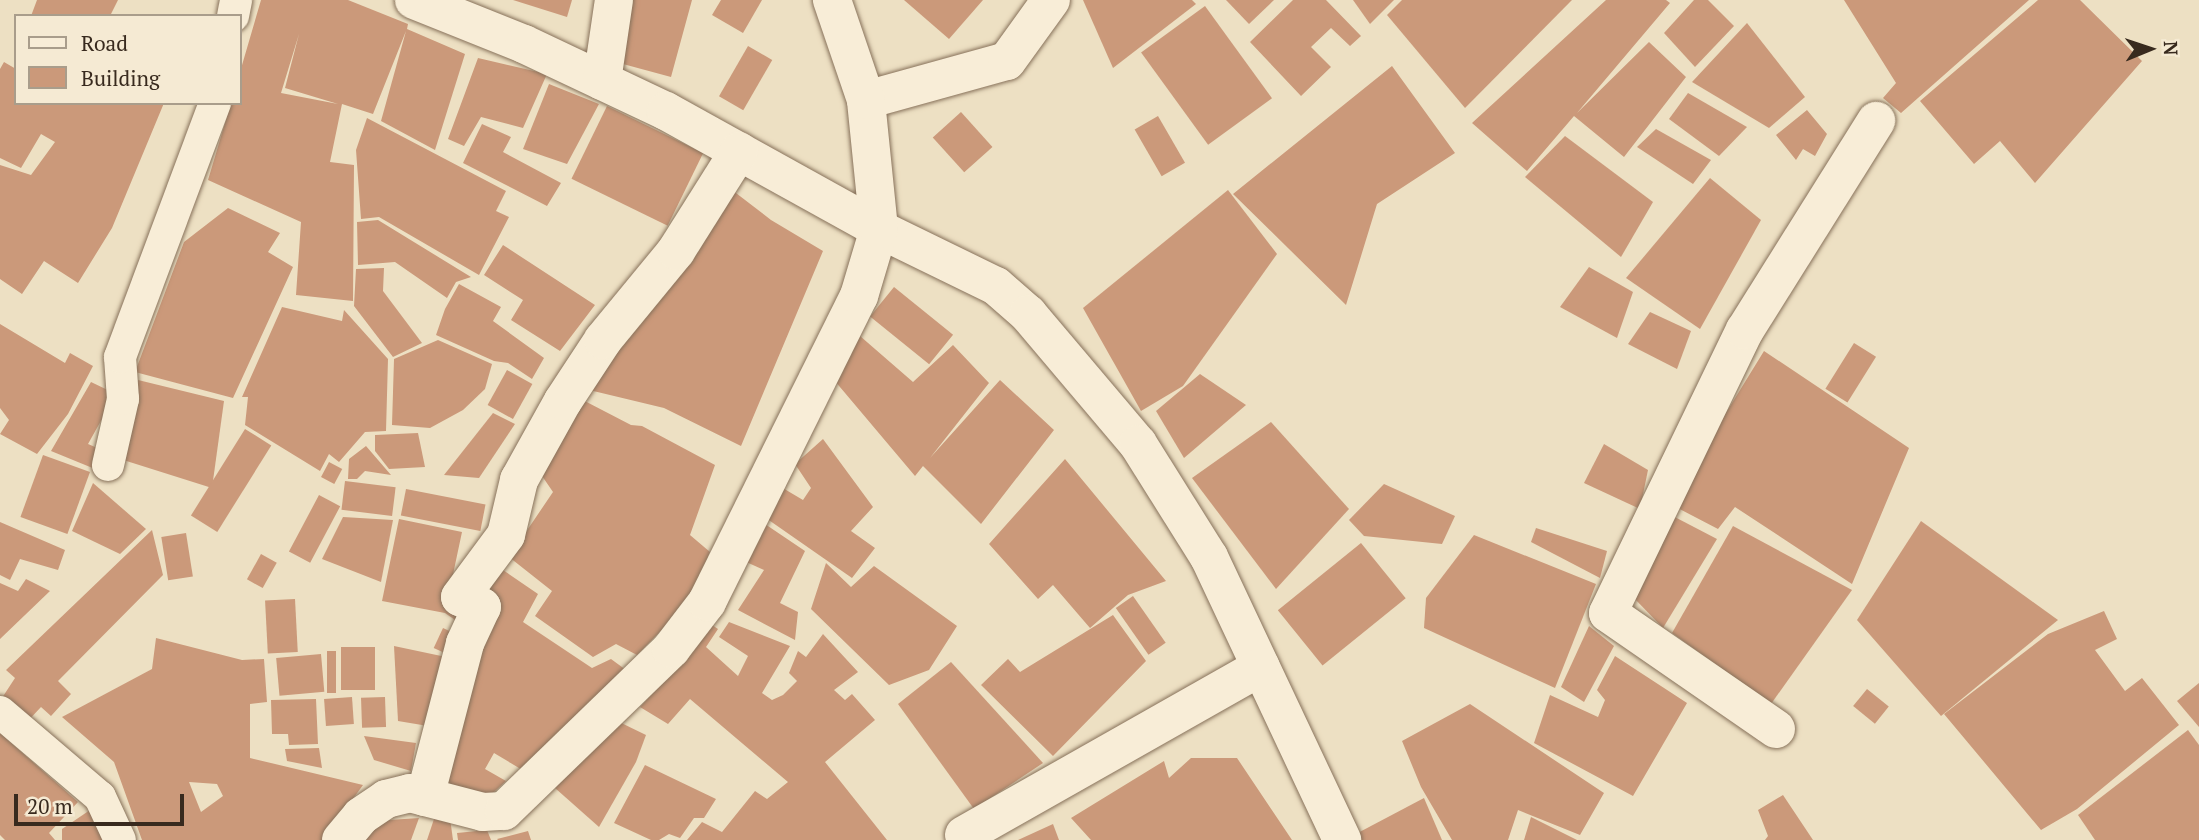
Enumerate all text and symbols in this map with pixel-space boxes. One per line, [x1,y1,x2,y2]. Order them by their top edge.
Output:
legend [14,14,242,105]
north arrow [2115,14,2185,84]
text: Road [81,29,128,57]
text: N [2159,41,2184,56]
text: Building [81,64,160,92]
scale bar [18,780,187,824]
text: 20 m [27,792,73,820]

